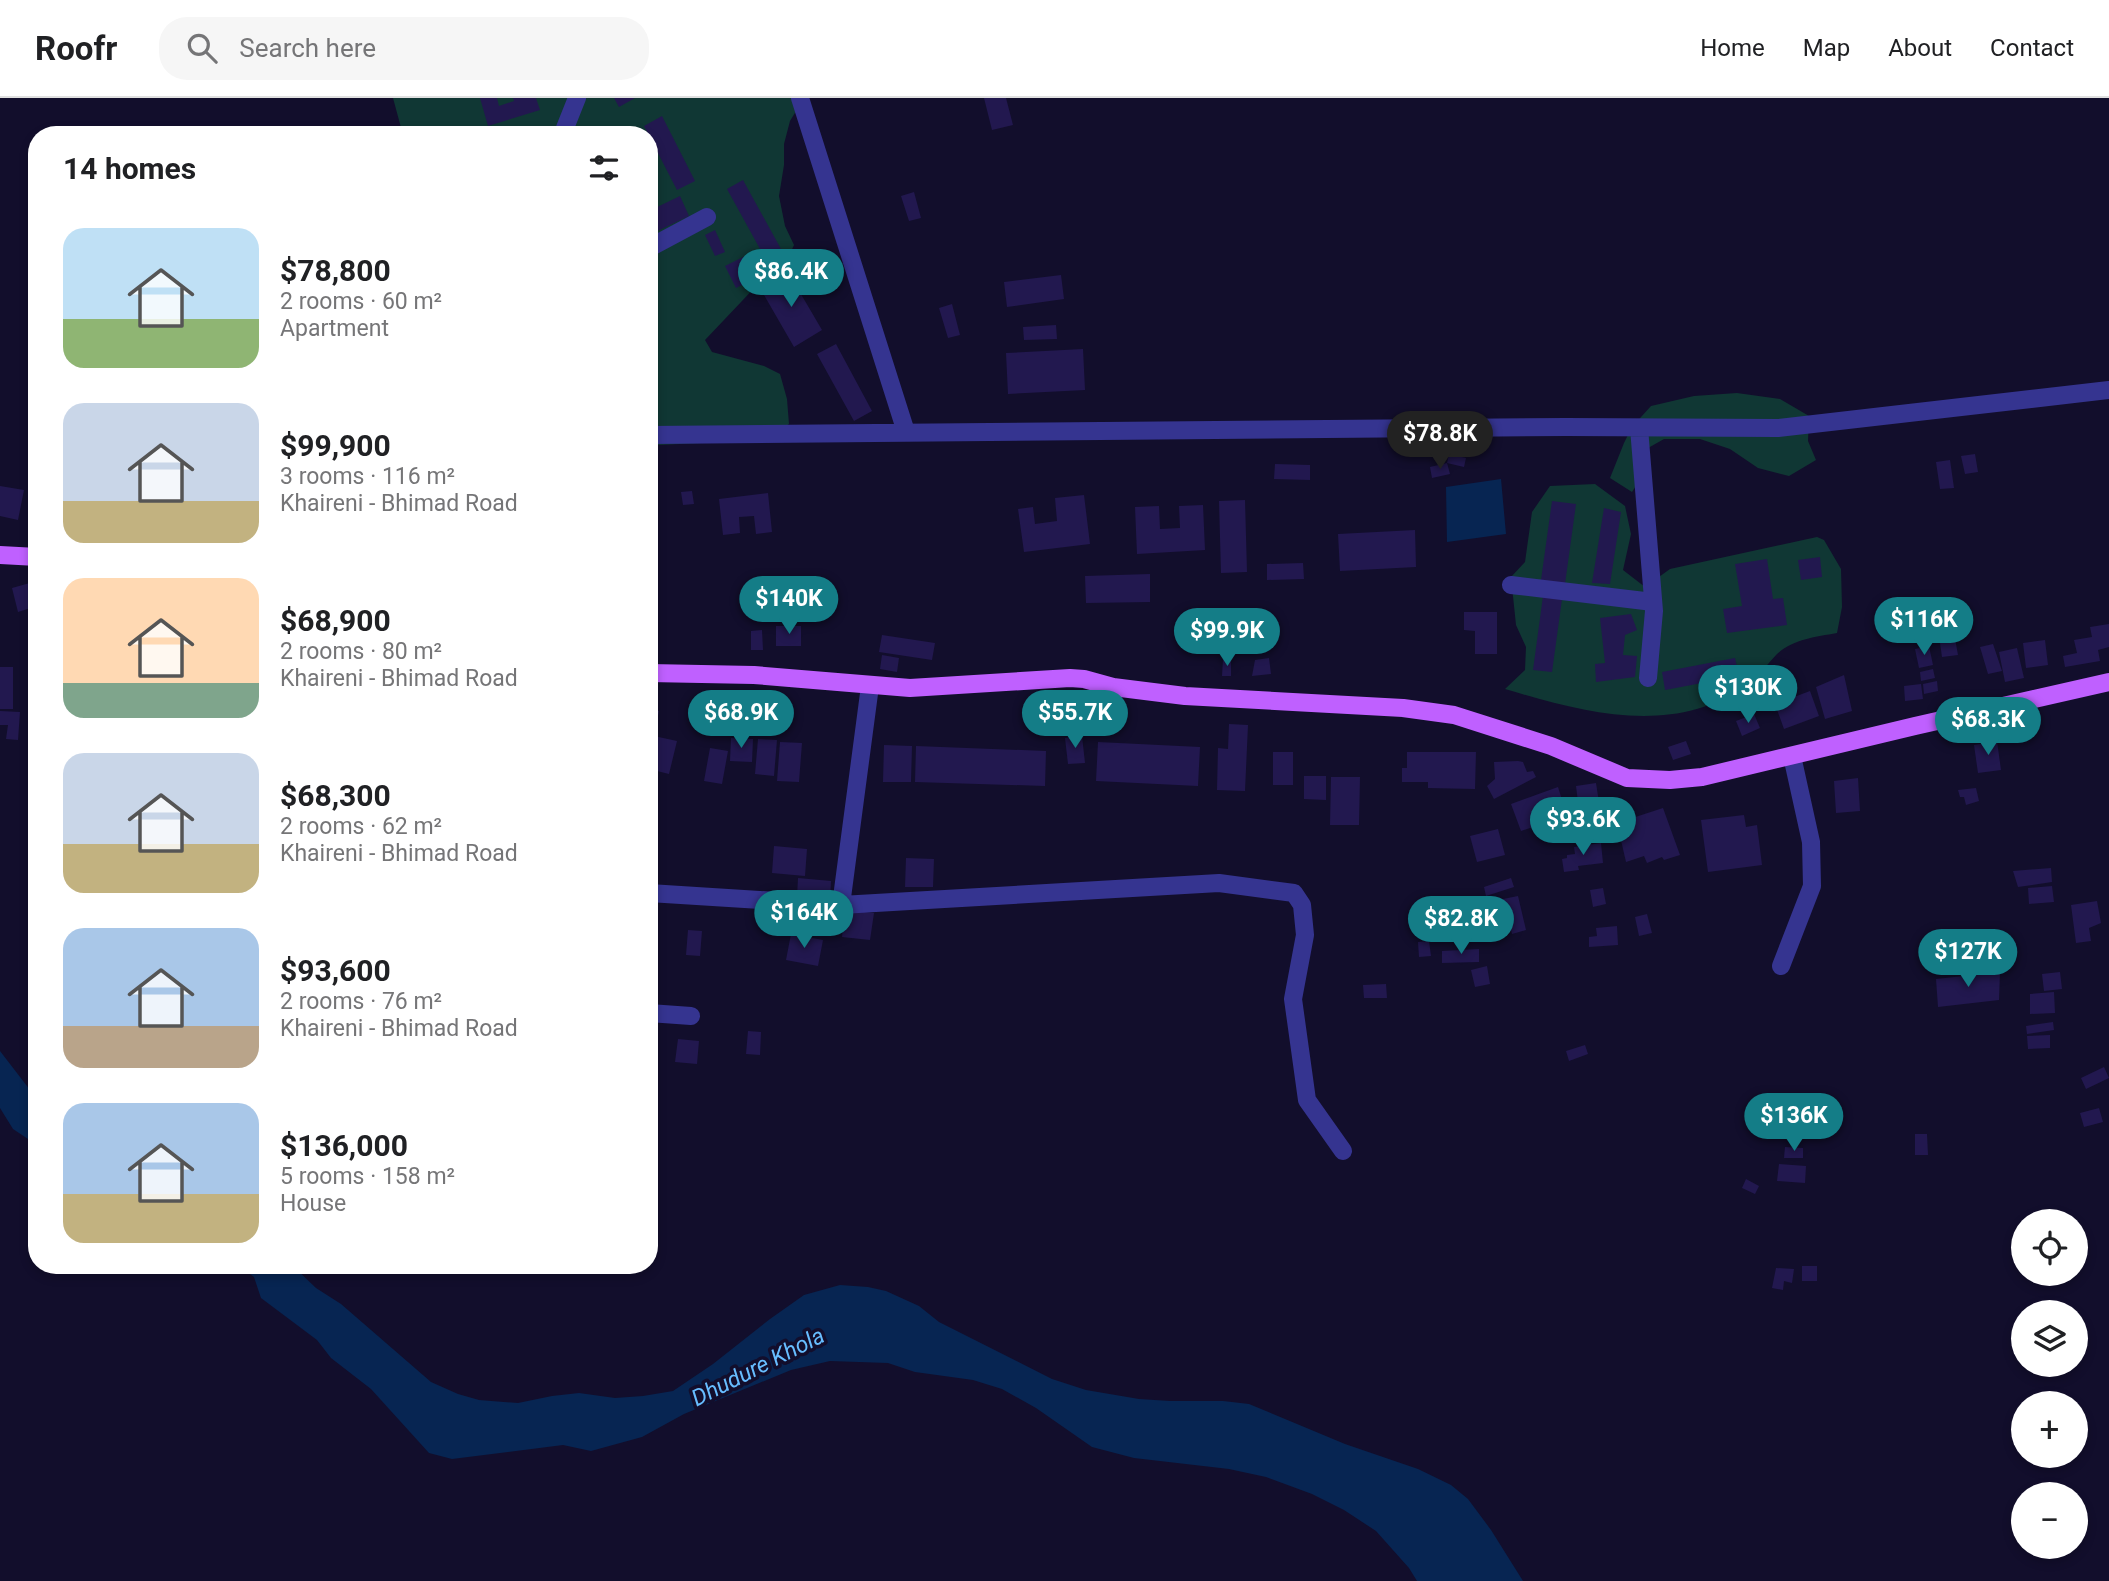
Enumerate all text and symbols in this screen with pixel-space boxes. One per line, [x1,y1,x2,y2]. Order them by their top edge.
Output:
search box [159,17,649,80]
text: Roofr [35,29,117,68]
icon: search [183,29,221,67]
text: Search here [239,33,376,63]
text: Home [1700,34,1765,62]
text: Map [1803,34,1850,62]
text: About [1888,34,1952,62]
text: Contact [1990,34,2074,62]
icon: filters [585,149,623,187]
text: 14 homes [63,151,196,186]
pin: $86.4K [734,250,848,309]
text: $78,800 [280,253,391,288]
icon: home [119,256,203,340]
text: $86.4K [754,258,828,285]
text: 2 rooms · 60 m² [280,288,442,315]
text: Apartment [280,315,389,342]
pin: $78.8K [1383,412,1497,471]
text: $78.8K [1403,420,1477,447]
text: $99,900 [280,428,391,463]
icon: home [119,431,203,515]
text: 3 rooms · 116 m² [280,463,455,490]
text: Khaireni - Bhimad Road [280,490,518,517]
pin: $140K [740,576,838,636]
text: $140K [755,585,823,612]
pin: $116K [1875,598,1973,657]
text: $68,900 [280,603,391,638]
icon: home [119,606,203,690]
text: $116K [1890,606,1958,633]
pin: $99.9K [1170,608,1284,668]
text: $99.9K [1190,617,1264,644]
text: 2 rooms · 80 m² [280,638,442,665]
text: Khaireni - Bhimad Road [280,665,518,692]
pin: $130K [1699,666,1797,725]
text: $130K [1714,674,1782,701]
pin: $68.9K [684,690,798,750]
pin: $55.7K [1018,690,1132,750]
pin: $68.3K [1931,698,2045,757]
text: $68.9K [704,699,778,726]
text: $55.7K [1038,699,1112,726]
text: $68.3K [1951,706,2025,733]
text: $68,300 [280,778,391,813]
icon: home [119,781,203,865]
pin: $93.6K [1526,798,1640,857]
text: $93.6K [1546,806,1620,833]
text: 2 rooms · 62 m² [280,813,442,840]
text: Khaireni - Bhimad Road [280,840,518,867]
pin: $164K [755,890,853,950]
pin: $82.8K [1404,896,1518,956]
text: $164K [770,899,838,926]
text: $82.8K [1424,905,1498,932]
pin: $127K [1919,930,2017,989]
text: $127K [1934,938,2002,965]
text: $93,600 [280,953,391,988]
icon: home [119,956,203,1040]
text: 2 rooms · 76 m² [280,988,442,1015]
text: Khaireni - Bhimad Road [280,1015,518,1042]
pin: $136K [1745,1094,1843,1153]
text: $136K [1760,1102,1828,1129]
text: $136,000 [280,1128,408,1163]
icon: home [119,1131,203,1215]
text: 5 rooms · 158 m² [280,1163,455,1190]
text: House [280,1190,346,1217]
map controls [2011,1209,2088,1559]
button: locate [2011,1209,2088,1286]
button: layers [2011,1300,2088,1377]
water label: Dhudure Khola [687,1322,829,1412]
button: + [2011,1391,2088,1468]
button: − [2011,1482,2088,1559]

